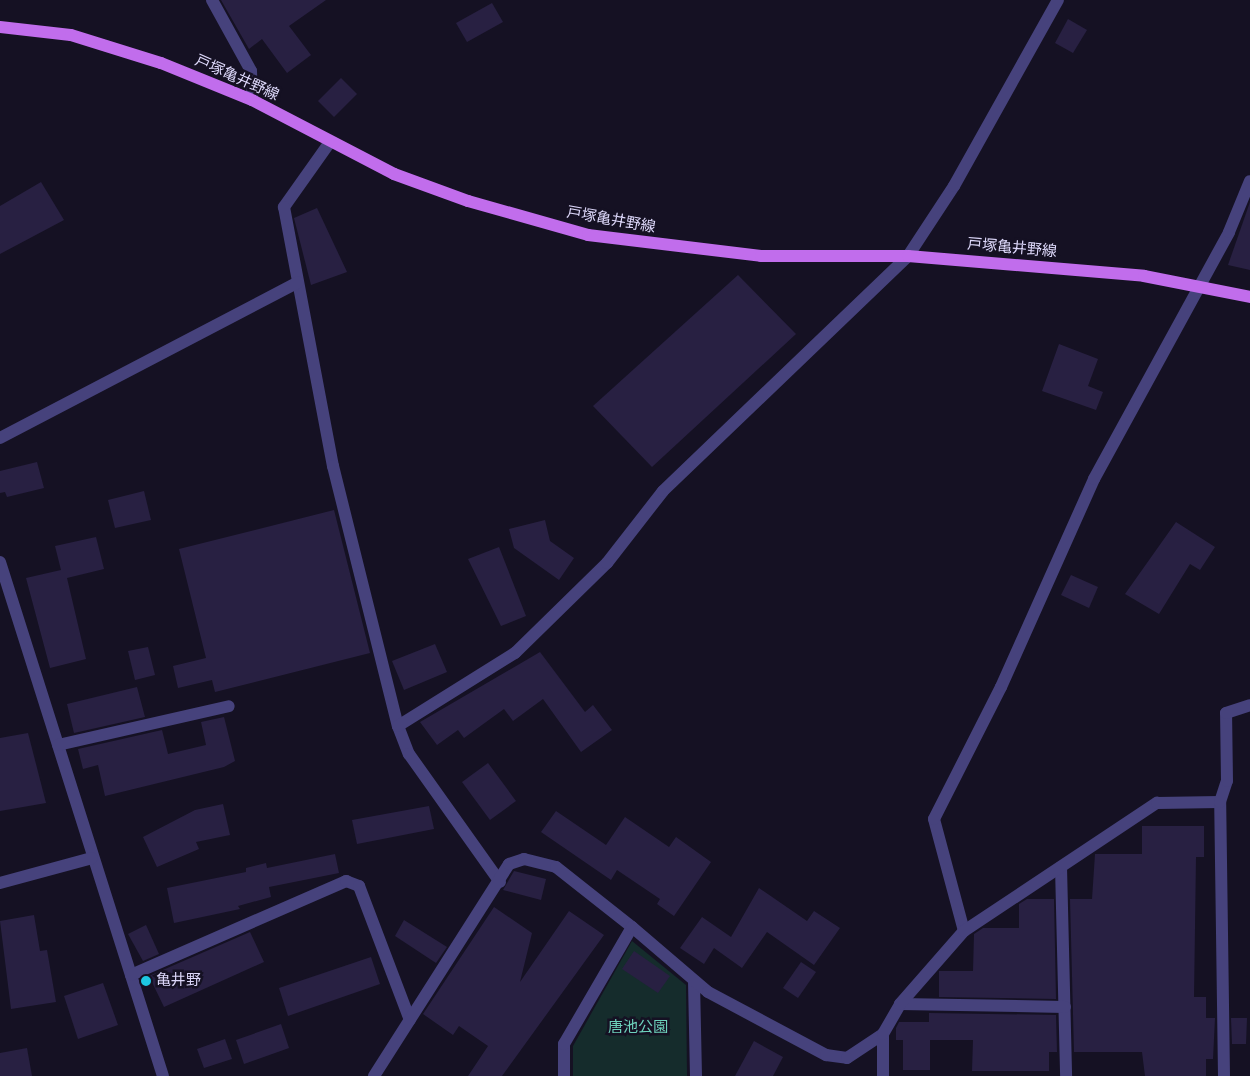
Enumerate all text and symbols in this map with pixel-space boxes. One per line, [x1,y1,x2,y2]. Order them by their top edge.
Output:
street label: 戸塚亀井野線 [192,51,282,105]
street label: 戸塚亀井野線 [565,203,657,237]
street label: 戸塚亀井野線 [966,235,1058,261]
place label: 亀井野 [156,972,201,990]
marker: 亀井野 [140,975,152,987]
park label: 唐池公園 [608,1019,668,1037]

